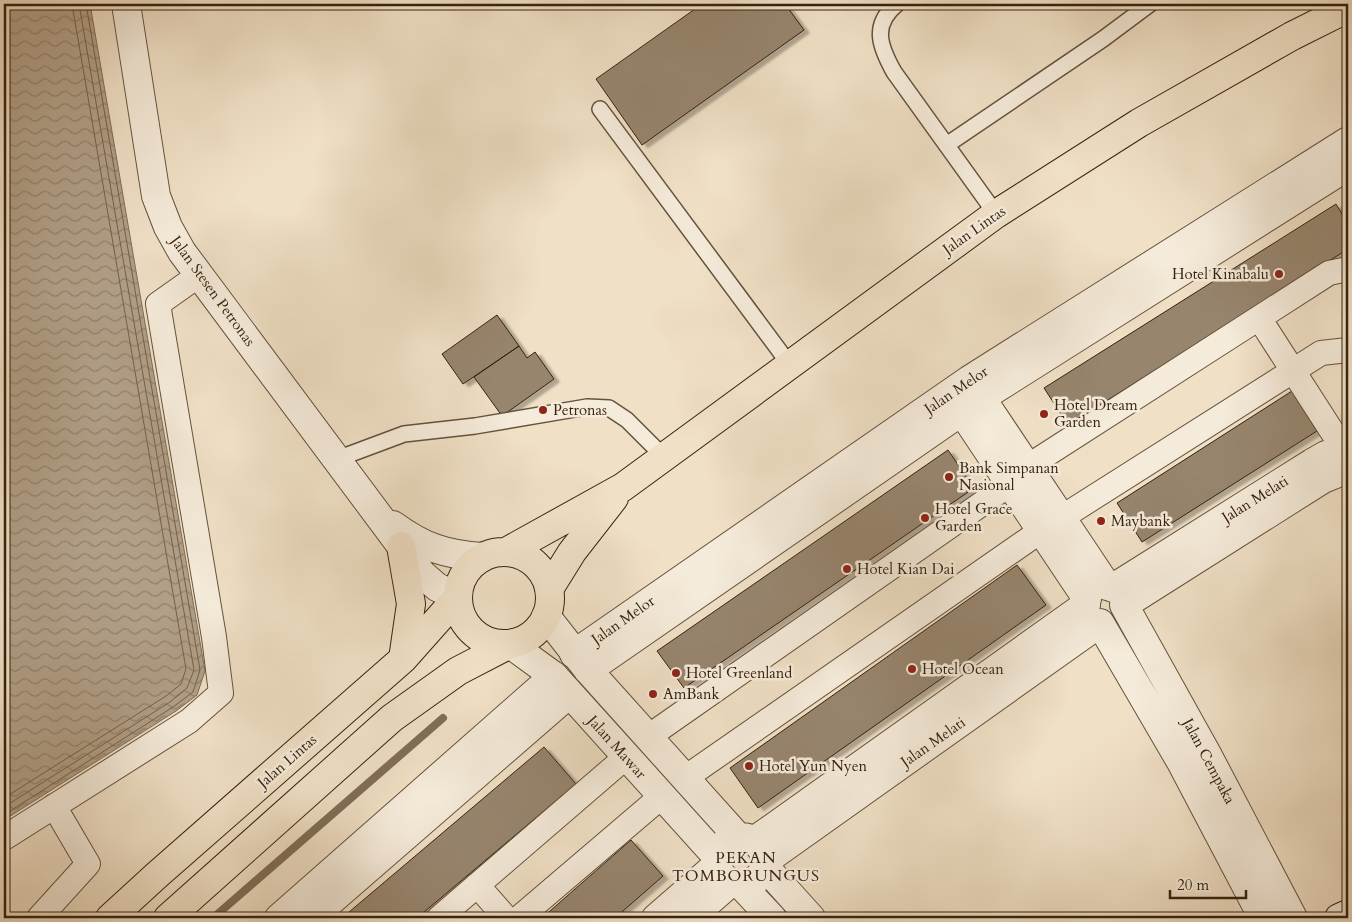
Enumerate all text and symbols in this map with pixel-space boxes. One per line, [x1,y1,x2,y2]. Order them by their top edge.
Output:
street label: Jalan Lintas [937,201,1009,260]
street label: Jalan Stesen Petronas [165,230,260,350]
place label: Hotel Kinabalu [1172,264,1269,284]
marker: Hotel Kinabalu [1273,268,1285,280]
street label: Jalan Melor [919,361,992,420]
place label: Hotel Dream Garden [1054,395,1138,432]
place label: Petronas [553,400,607,420]
marker: Petronas [537,404,549,416]
marker: Hotel Dream Garden [1038,408,1050,420]
place label: Bank Simpanan Nasional [959,458,1059,495]
marker: Bank Simpanan Nasional [943,471,955,483]
street label: Jalan Melati [1216,471,1292,528]
place label: Hotel Grace Garden [935,499,1013,536]
place label: Maybank [1111,511,1171,531]
marker: Hotel Grace Garden [919,512,931,524]
marker: Maybank [1095,515,1107,527]
place label: Hotel Kian Dai [857,559,954,579]
marker: Hotel Kian Dai [841,563,853,575]
street label: Jalan Melor [586,591,659,650]
place label: Hotel Ocean [922,659,1004,679]
place label: Hotel Greenland [686,663,792,683]
marker: Hotel Ocean [906,663,918,675]
marker: Hotel Greenland [670,667,682,679]
place label: AmBank [663,684,720,704]
marker: AmBank [647,688,659,700]
street label: Jalan Mawar [582,709,651,783]
street label: Jalan Melati [895,712,969,773]
street label: Jalan Cempaka [1177,713,1240,808]
street label: Jalan Lintas [252,730,321,794]
place label: Hotel Yun Nyen [759,756,868,776]
marker: Hotel Yun Nyen [743,760,755,772]
district label: PEKAN TOMBORUNGUS [672,847,820,887]
scale bar [1170,867,1246,899]
text: 20 m [1177,875,1209,895]

